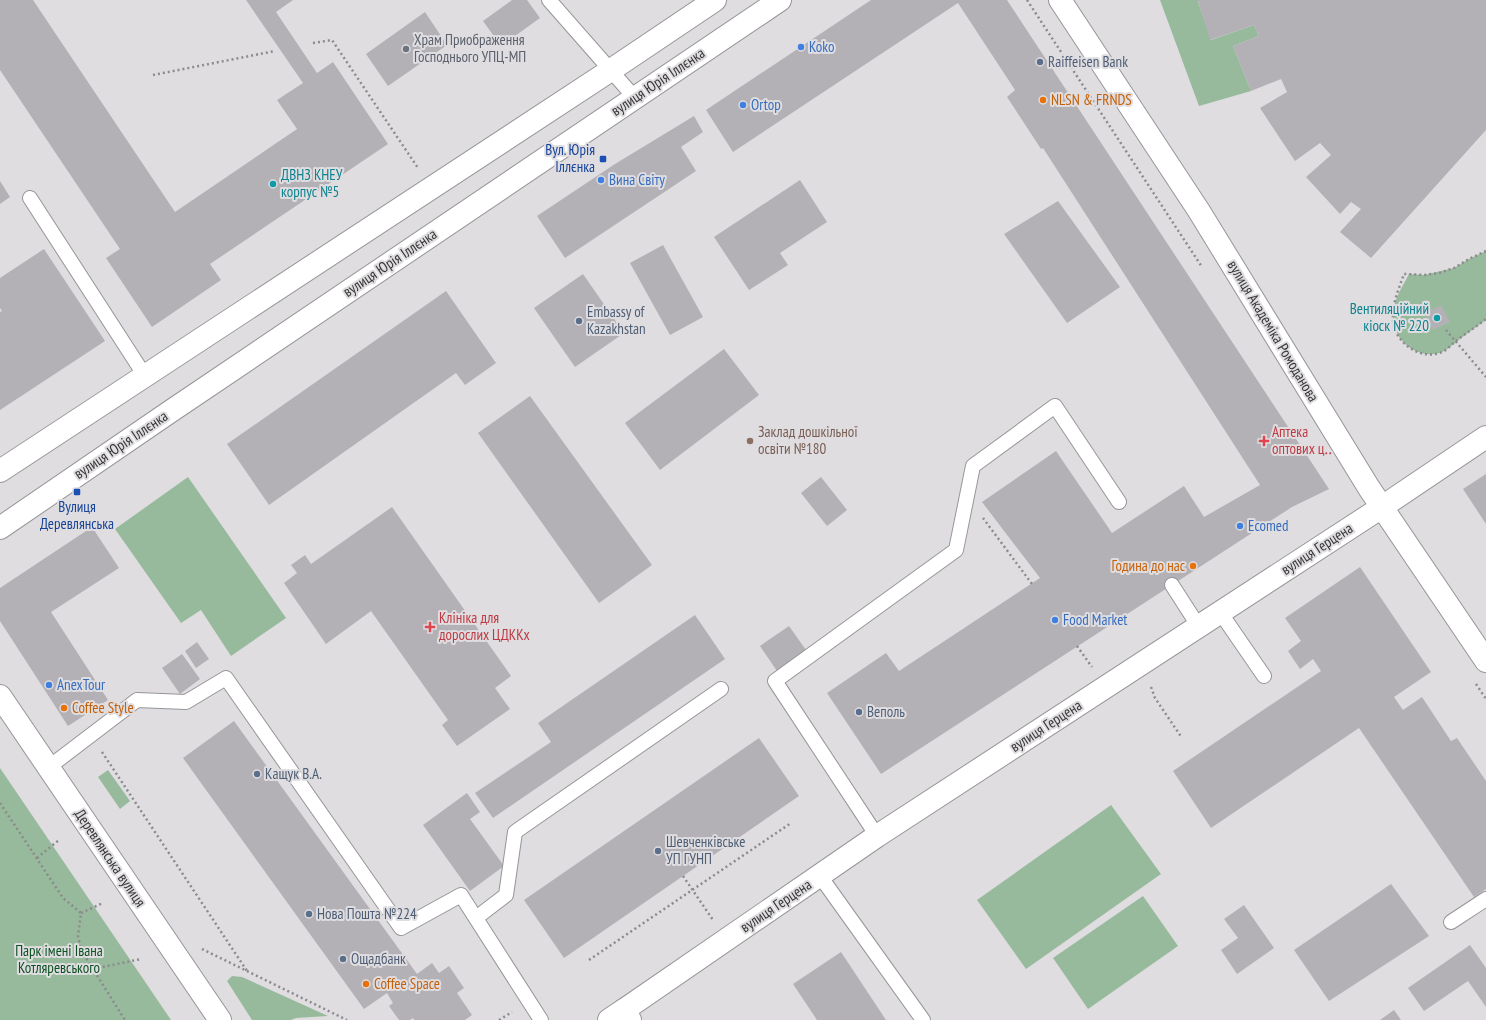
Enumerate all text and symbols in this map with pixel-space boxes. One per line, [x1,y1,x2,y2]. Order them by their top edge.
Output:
place label: Храм Приображення Господнього УПЦ-МП [414,30,526,66]
place label: Koko [809,37,834,56]
marker: Koko [796,42,806,52]
street label: вулиця Юрія Іллєнка [607,43,708,120]
marker: Храм Приображення Господнього УПЦ-МП [401,44,411,54]
place label: Raiffeisen Bank [1048,52,1128,71]
marker: Raiffeisen Bank [1035,57,1045,67]
place label: NLSN & FRNDS [1051,90,1132,109]
place label: Ortop [751,95,781,114]
marker: NLSN & FRNDS [1038,95,1048,105]
marker: Ortop [738,100,748,110]
place label: Вул. Юрія Іллєнка [545,140,595,176]
marker: Вул. Юрія Іллєнка [598,154,608,164]
place label: ДВНЗ КНЕУ корпус №5 [281,165,343,201]
place label: Вина Світу [609,170,665,189]
marker: Вина Світу [596,175,606,185]
marker: ДВНЗ КНЕУ корпус №5 [268,179,278,189]
street label: вулиця Юрія Іллєнка [339,224,440,301]
street label: вулиця Академіка Ромоданова [1224,256,1323,405]
place label: Вентиляційний кіоск № 220 [1350,299,1429,335]
place label: Embassy of Kazakhstan [587,302,646,338]
marker: Вентиляційний кіоск № 220 [1432,313,1442,323]
marker: Embassy of Kazakhstan [574,316,584,326]
street label: вулиця Юрія Іллєнка [70,406,171,483]
place label: Заклад дошкільної освіти №180 [758,422,858,458]
place label: Аптека оптових ц‥ [1272,422,1332,458]
marker: Заклад дошкільної освіти №180 [745,436,755,446]
marker: Аптека оптових ц‥ [1259,436,1269,446]
marker: Вулиця Деревлянська [72,487,82,497]
place label: Вулиця Деревлянська [40,497,114,533]
place label: Ecomed [1248,516,1288,535]
street label: вулиця Герцена [1277,518,1356,579]
marker: Ecomed [1235,521,1245,531]
place label: Година до нас [1112,556,1186,575]
marker: Година до нас [1188,561,1198,571]
place label: Клініка для дорослих ЦДККх [439,608,530,644]
place label: Food Market [1063,610,1128,629]
marker: Food Market [1050,615,1060,625]
marker: Клініка для дорослих ЦДККх [424,621,436,633]
place label: AnexTour [57,675,106,694]
marker: AnexTour [44,680,54,690]
street label: вулиця Герцена [1006,695,1085,756]
place label: Coffee Style [72,698,134,717]
place label: Веполь [867,702,905,721]
marker: Coffee Style [59,703,69,713]
marker: Веполь [854,707,864,717]
place label: Кащук В.А. [265,764,322,783]
marker: Кащук В.А. [252,769,262,779]
street label: Деревлянська вулиця [71,805,150,910]
place label: Шевченківське УП ГУНП [666,832,745,868]
marker: Шевченківське УП ГУНП [653,846,663,856]
street label: вулиця Герцена [736,875,815,936]
place label: Нова Пошта №224 [317,904,417,923]
marker: Нова Пошта №224 [304,909,314,919]
park label: Парк імені Івана Котляревського [15,941,103,977]
place label: Ощадбанк [351,949,406,968]
marker: Ощадбанк [338,954,348,964]
place label: Coffee Space [374,974,440,993]
marker: Coffee Space [361,979,371,989]

